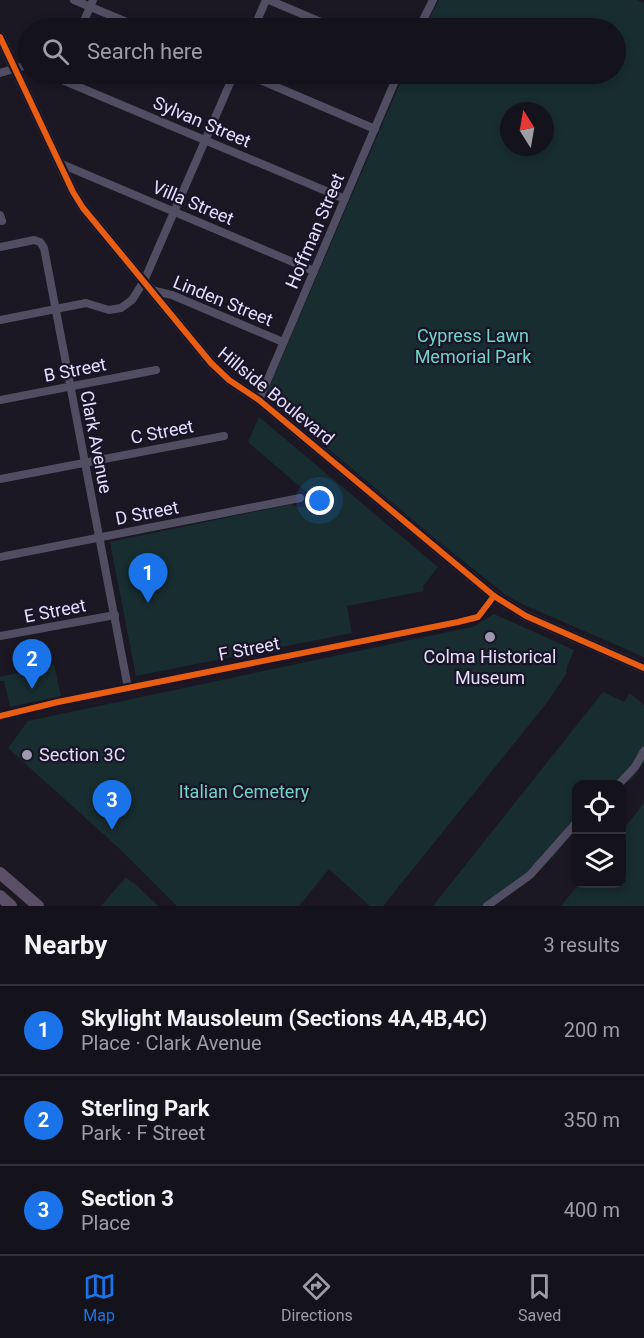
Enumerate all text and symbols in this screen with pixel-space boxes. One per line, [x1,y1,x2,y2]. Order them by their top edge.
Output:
search box [18,18,626,84]
icon: search [39,35,72,68]
text: Search here [87,39,203,64]
street label: Sylvan Street [150,92,254,152]
north arrow [500,102,554,156]
street label: Hoffman Street [281,170,348,292]
street label: Villa Street [149,176,237,229]
street label: Linden Street [170,271,276,330]
park label: Cypress Lawn Memorial Park [415,325,532,367]
street label: Hillside Boulevard [214,342,339,449]
street label: B Street [42,353,108,386]
street label: Clark Avenue [76,389,117,495]
street label: C Street [129,415,195,448]
your location [305,486,334,515]
street label: D Street [114,496,180,529]
pin: 1 [128,554,168,603]
street label: E Street [22,594,88,627]
marker: Colma Historical Museum [483,630,497,644]
street label: F Street [217,632,281,665]
pin: 2 [12,640,51,689]
place label: Colma Historical Museum [424,646,556,688]
place label: Section 3C [39,744,125,765]
marker: Section 3C [20,748,34,762]
pin: 3 [92,780,132,830]
map controls [572,780,626,888]
button: locate [572,780,626,834]
park label: Italian Cemetery [179,781,310,802]
button: layers [572,834,626,888]
text: Nearby [24,930,107,960]
text: 3 results [544,933,620,957]
text: Skylight Mausoleum (Sections 4A,4B,4C) [81,1006,487,1031]
text: 1 [38,1018,49,1042]
text: 200 m [564,1018,620,1042]
text: Place · Clark Avenue [81,1031,262,1055]
text: Sterling Park [81,1096,210,1121]
text: 2 [38,1108,49,1132]
text: 350 m [564,1108,620,1132]
text: Park · F Street [81,1121,205,1145]
text: Section 3 [81,1186,174,1211]
text: 3 [38,1198,49,1222]
text: 400 m [564,1198,620,1222]
text: Place [81,1211,130,1235]
tab: Map [83,1270,116,1325]
tab: Directions [281,1270,353,1325]
tab: Saved [518,1270,561,1325]

